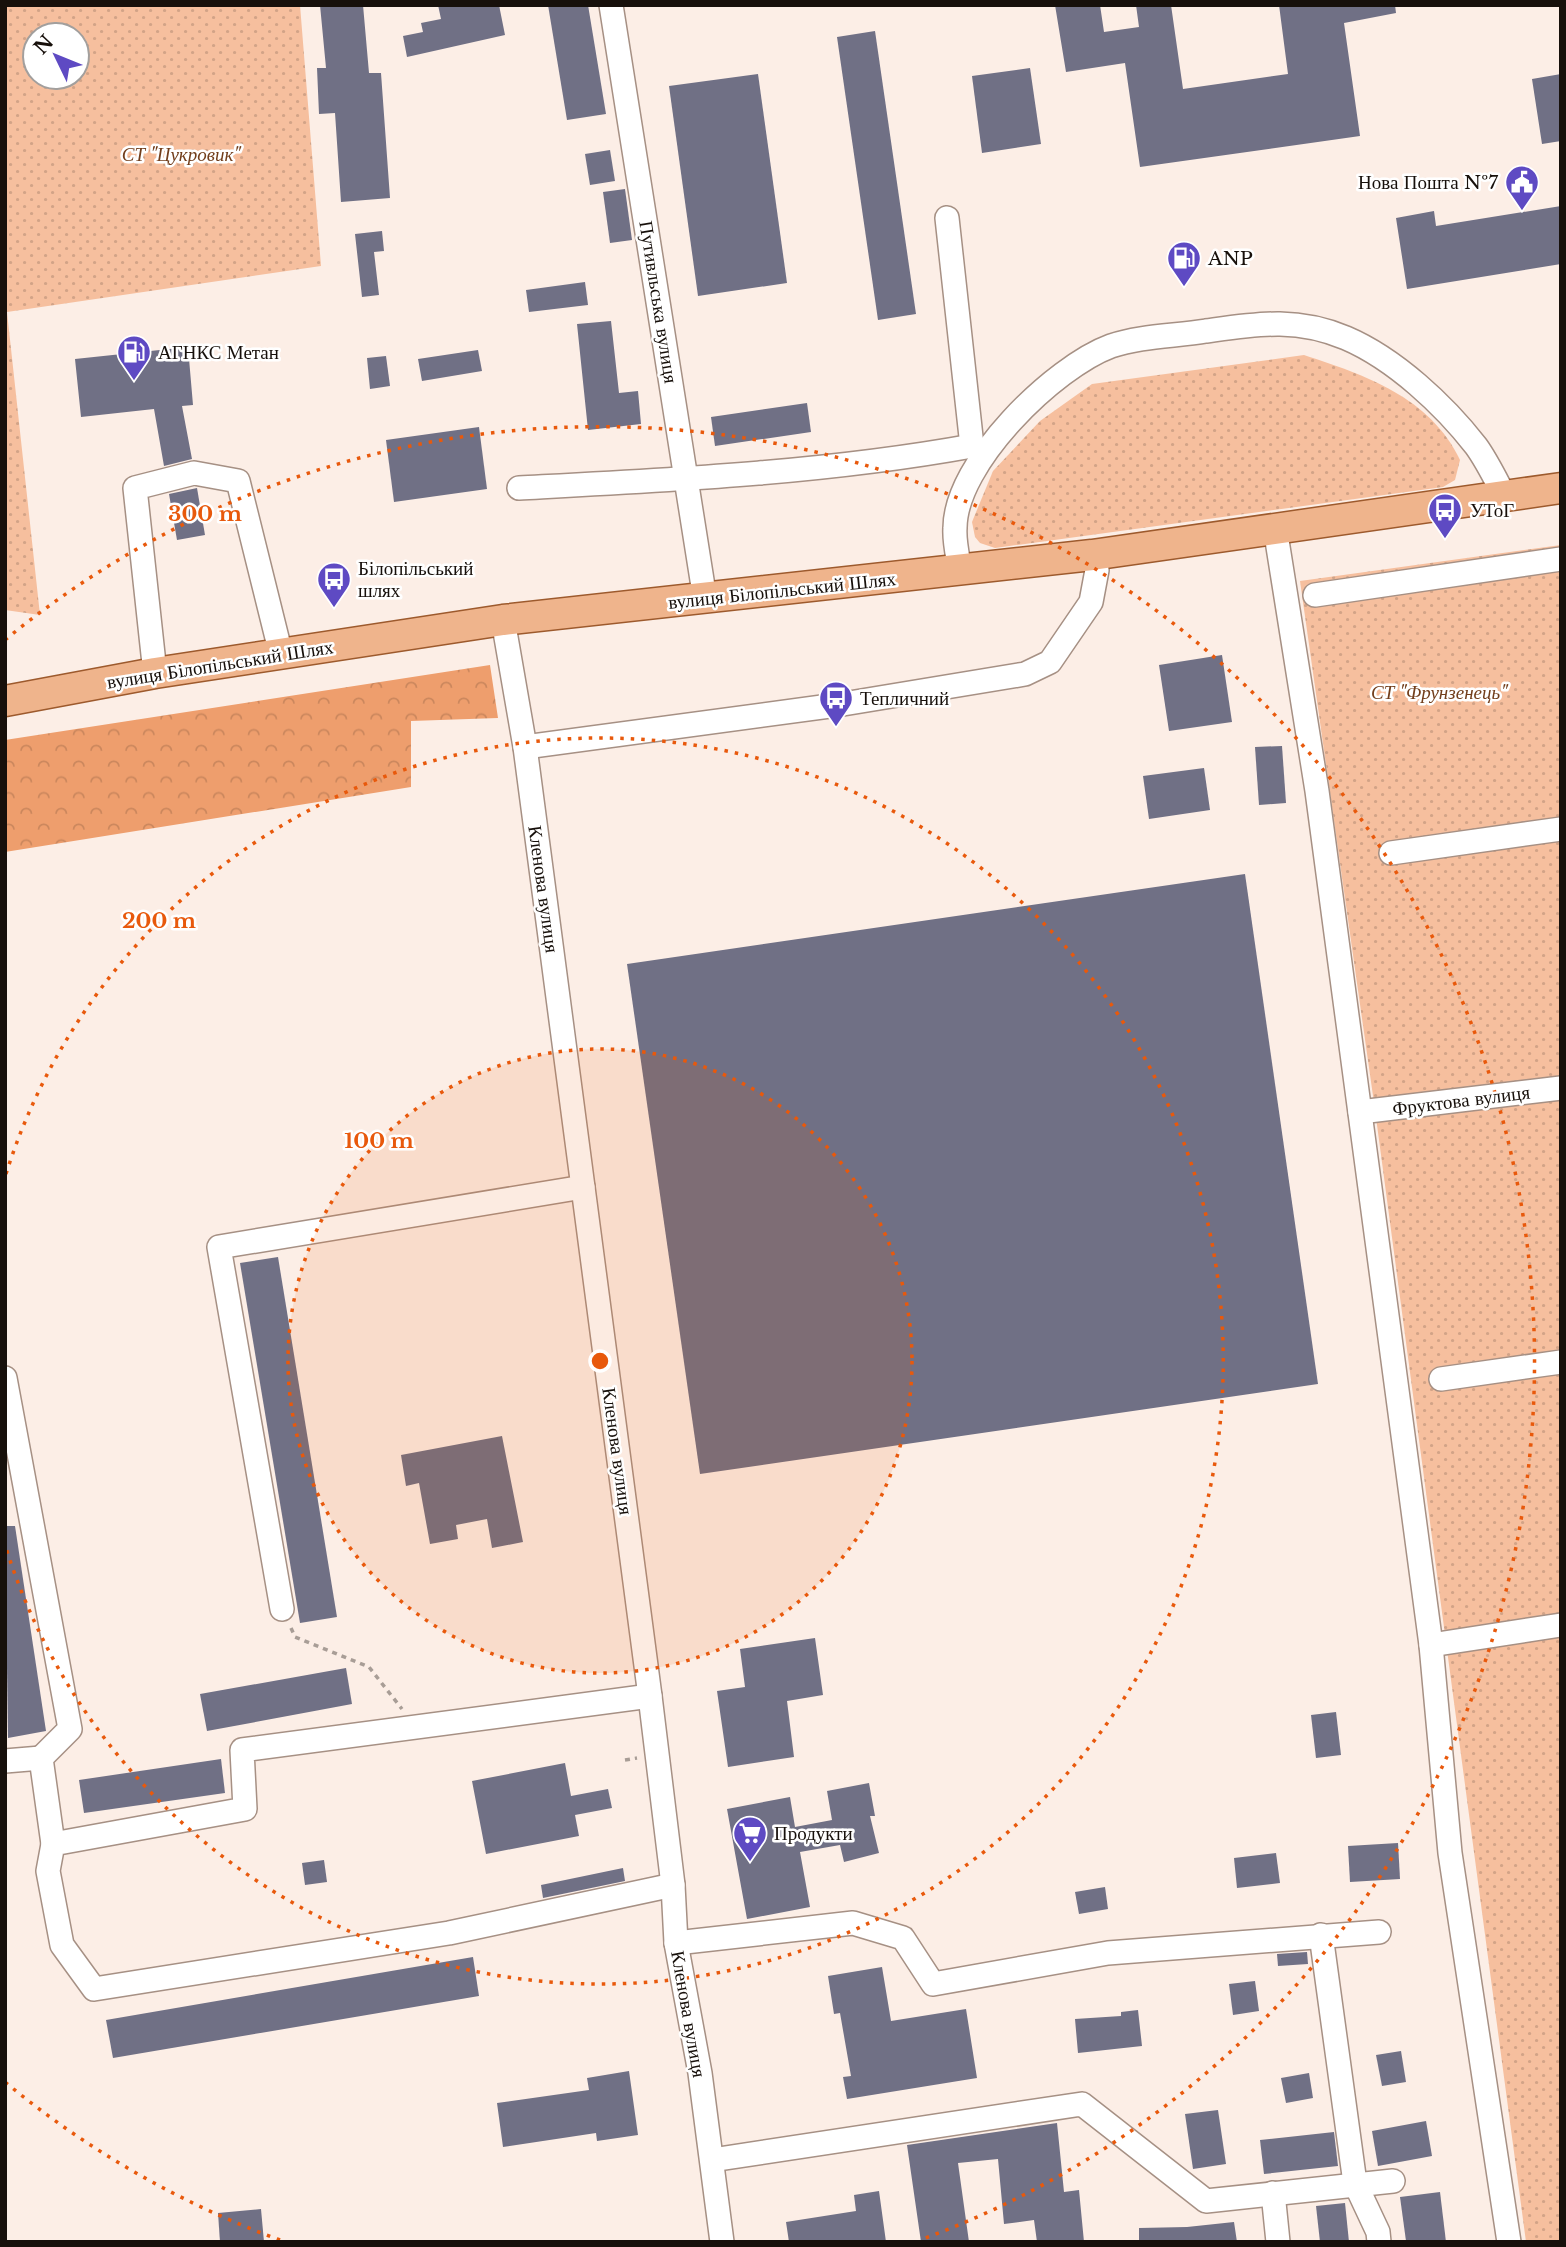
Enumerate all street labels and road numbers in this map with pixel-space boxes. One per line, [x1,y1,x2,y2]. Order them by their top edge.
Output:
street label: Путивльська вулиця [634,219,683,385]
street label: вулиця Білопільський Шлях [667,567,898,614]
street label: вулиця Білопільський Шлях [105,635,335,694]
street label: Кленова вулиця [523,824,564,955]
street label: Фруктова вулиця [1391,1081,1531,1120]
street label: Кленова вулиця [597,1386,638,1517]
street label: Кленова вулиця [666,1949,711,2080]

